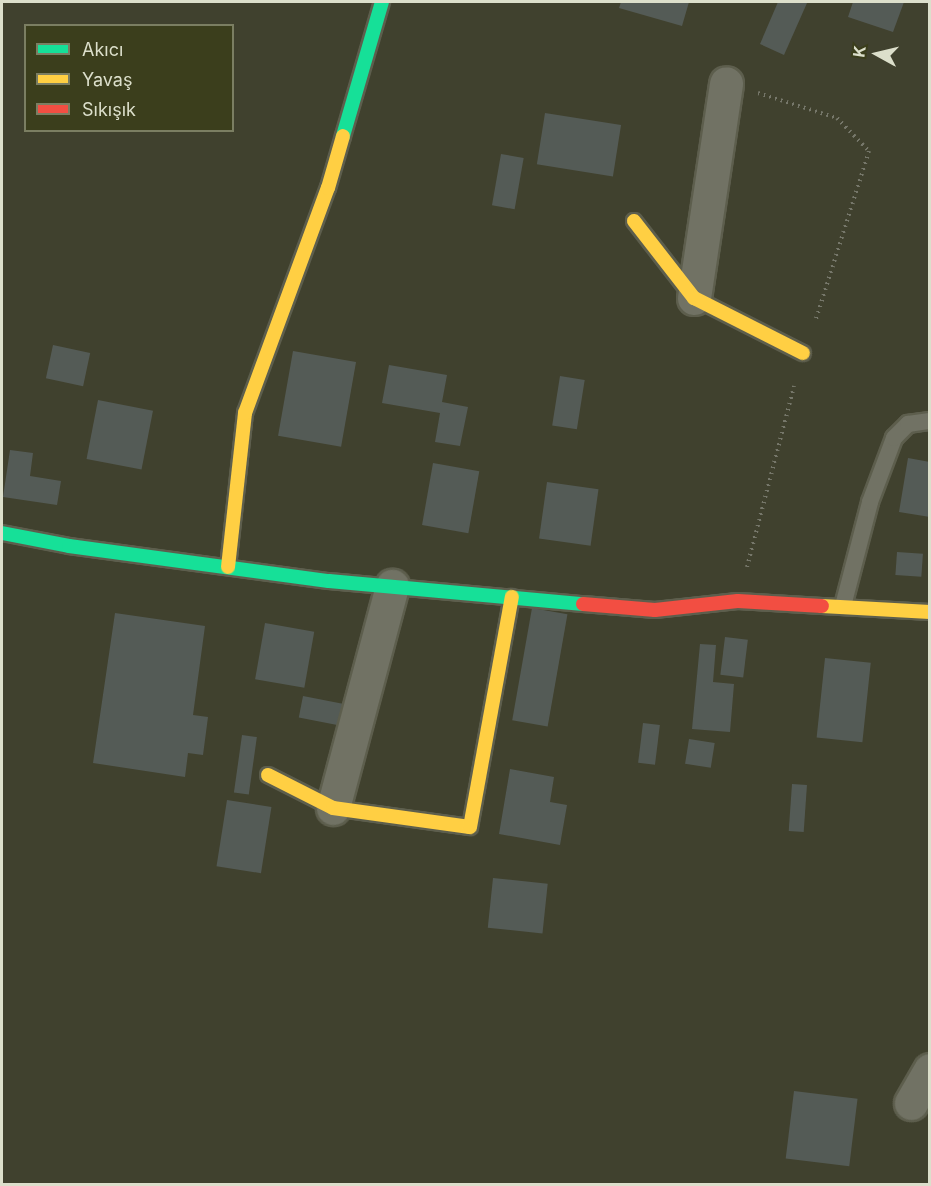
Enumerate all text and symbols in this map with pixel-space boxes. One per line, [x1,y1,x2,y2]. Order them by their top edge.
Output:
legend [24,24,234,132]
north arrow [847,24,907,84]
text: Akıcı [82,39,123,60]
text: K [848,44,870,59]
text: Yavaş [82,69,132,90]
text: Sıkışık [82,99,136,120]

